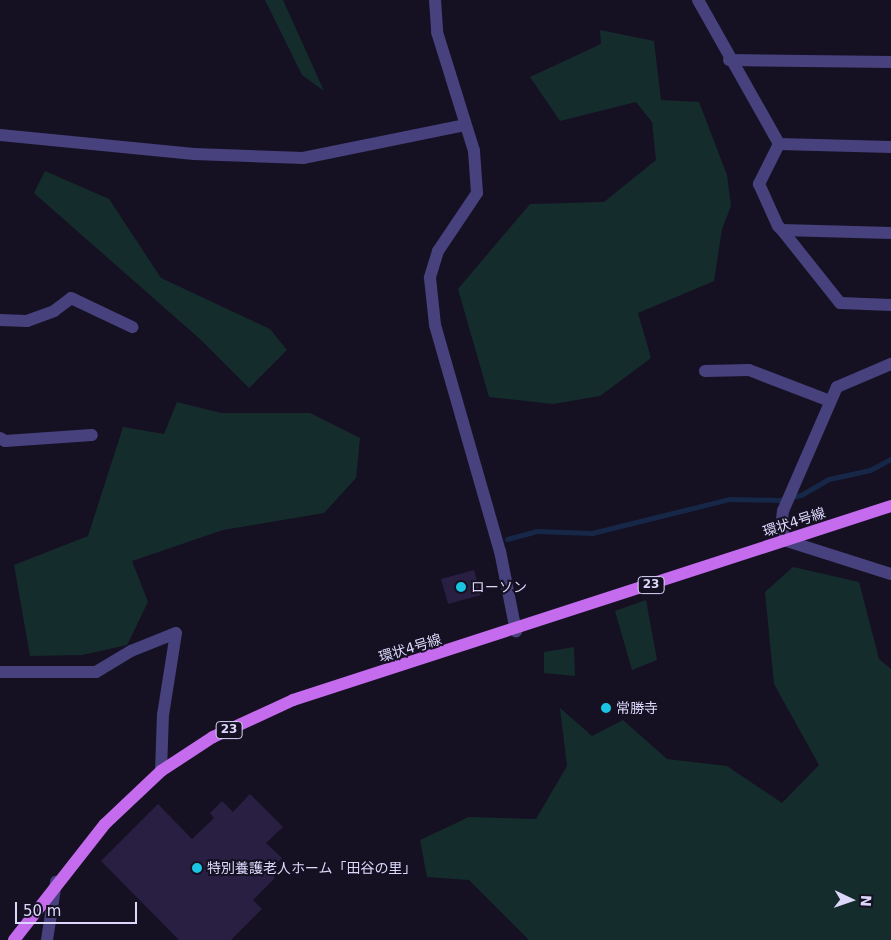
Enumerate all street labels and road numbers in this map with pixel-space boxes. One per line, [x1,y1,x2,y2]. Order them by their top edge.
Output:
street label: 環状4号線 [761,504,827,540]
road number: 23 [637,576,665,594]
street label: 環状4号線 [377,630,443,666]
road number: 23 [215,720,243,740]

